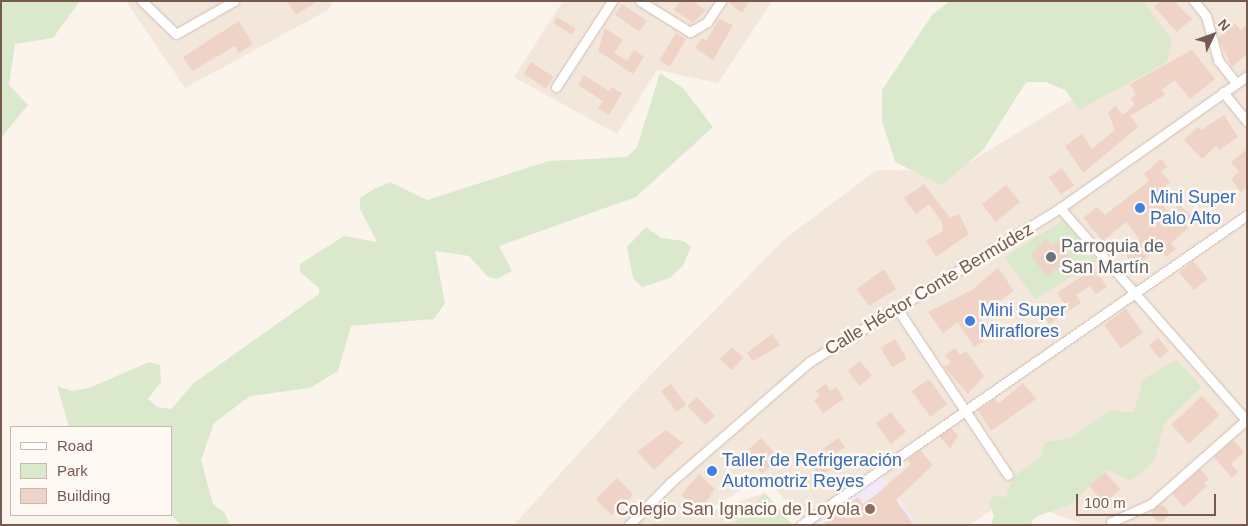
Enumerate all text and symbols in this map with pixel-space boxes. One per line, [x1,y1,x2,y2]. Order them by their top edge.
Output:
north arrow [1188,10,1238,60]
text: N [1215,16,1233,34]
place label: Mini Super Palo Alto [1150,187,1236,230]
marker: Mini Super Palo Alto [1134,202,1146,214]
street label: Calle Héctor Conte Bermúdez [821,218,1037,360]
place label: Parroquia de San Martín [1061,236,1164,278]
marker: Parroquia de San Martín [1045,251,1057,263]
place label: Mini Super Miraflores [980,300,1066,342]
marker: Mini Super Miraflores [964,315,976,327]
legend [10,426,172,516]
text: Road [57,437,93,454]
place label: Taller de Refrigeración Automotriz Reyes [722,450,902,492]
text: Park [57,462,88,479]
marker: Taller de Refrigeración Automotriz Reyes [706,465,718,477]
scale bar [1078,484,1218,516]
text: Building [57,487,110,504]
text: 100 m [1084,494,1126,511]
place label: Colegio San Ignacio de Loyola [616,498,860,520]
marker: Colegio San Ignacio de Loyola [864,503,876,515]

